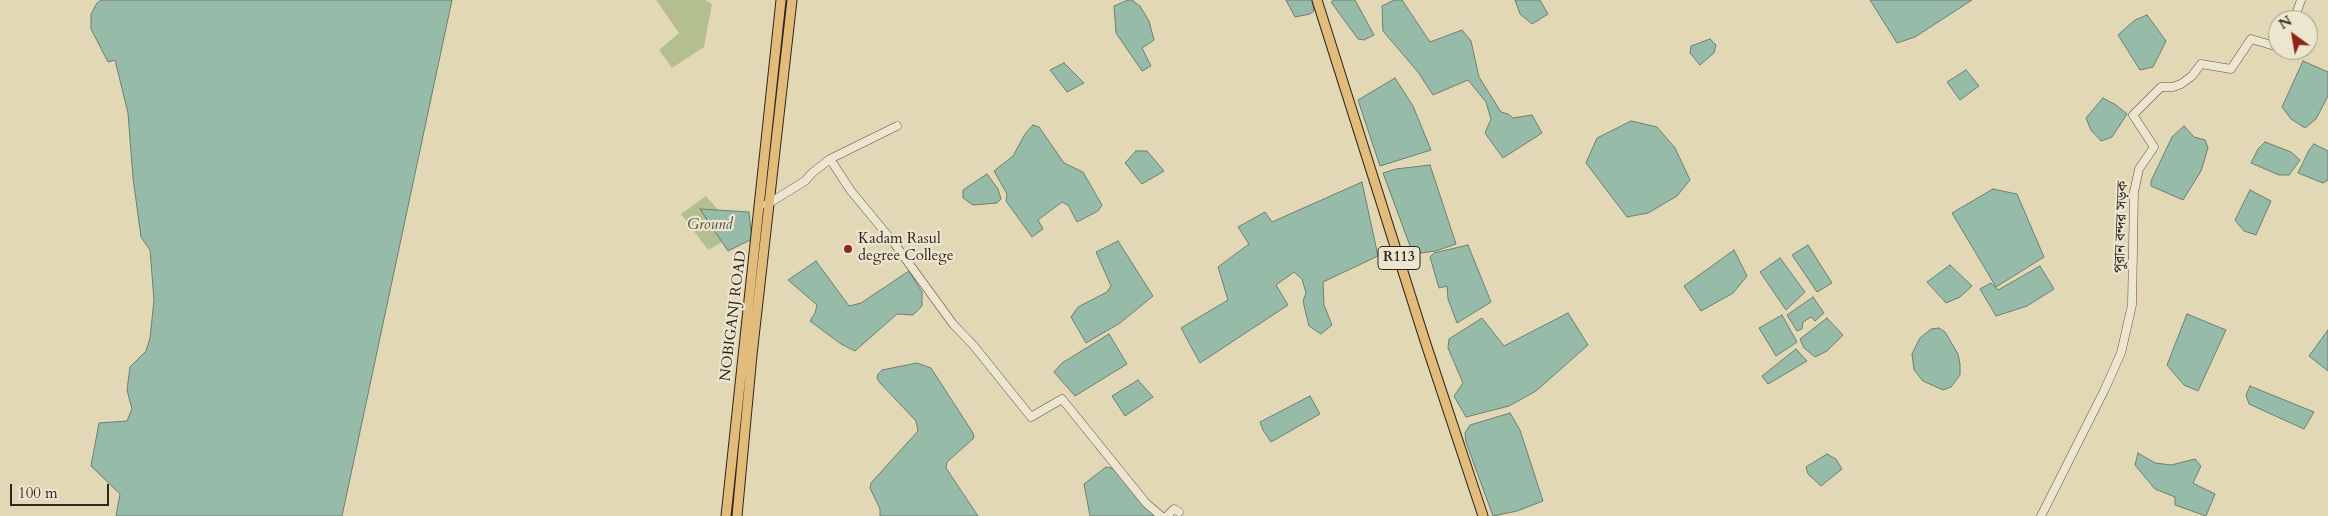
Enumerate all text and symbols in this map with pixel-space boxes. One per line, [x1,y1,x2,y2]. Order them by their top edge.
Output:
north arrow [2268,10,2318,60]
text: N [2275,11,2296,34]
street label: পুরান বন্দর সড়ক [2111,181,2133,273]
park label: Ground [687,217,733,235]
place label: Kadam Rasul degree College [858,231,954,266]
marker: Kadam Rasul degree College [842,243,854,255]
road number: R113 [1378,247,1420,270]
street label: NOBIGANJ ROAD [717,250,751,382]
scale bar [12,474,111,506]
text: 100 m [18,483,58,503]

